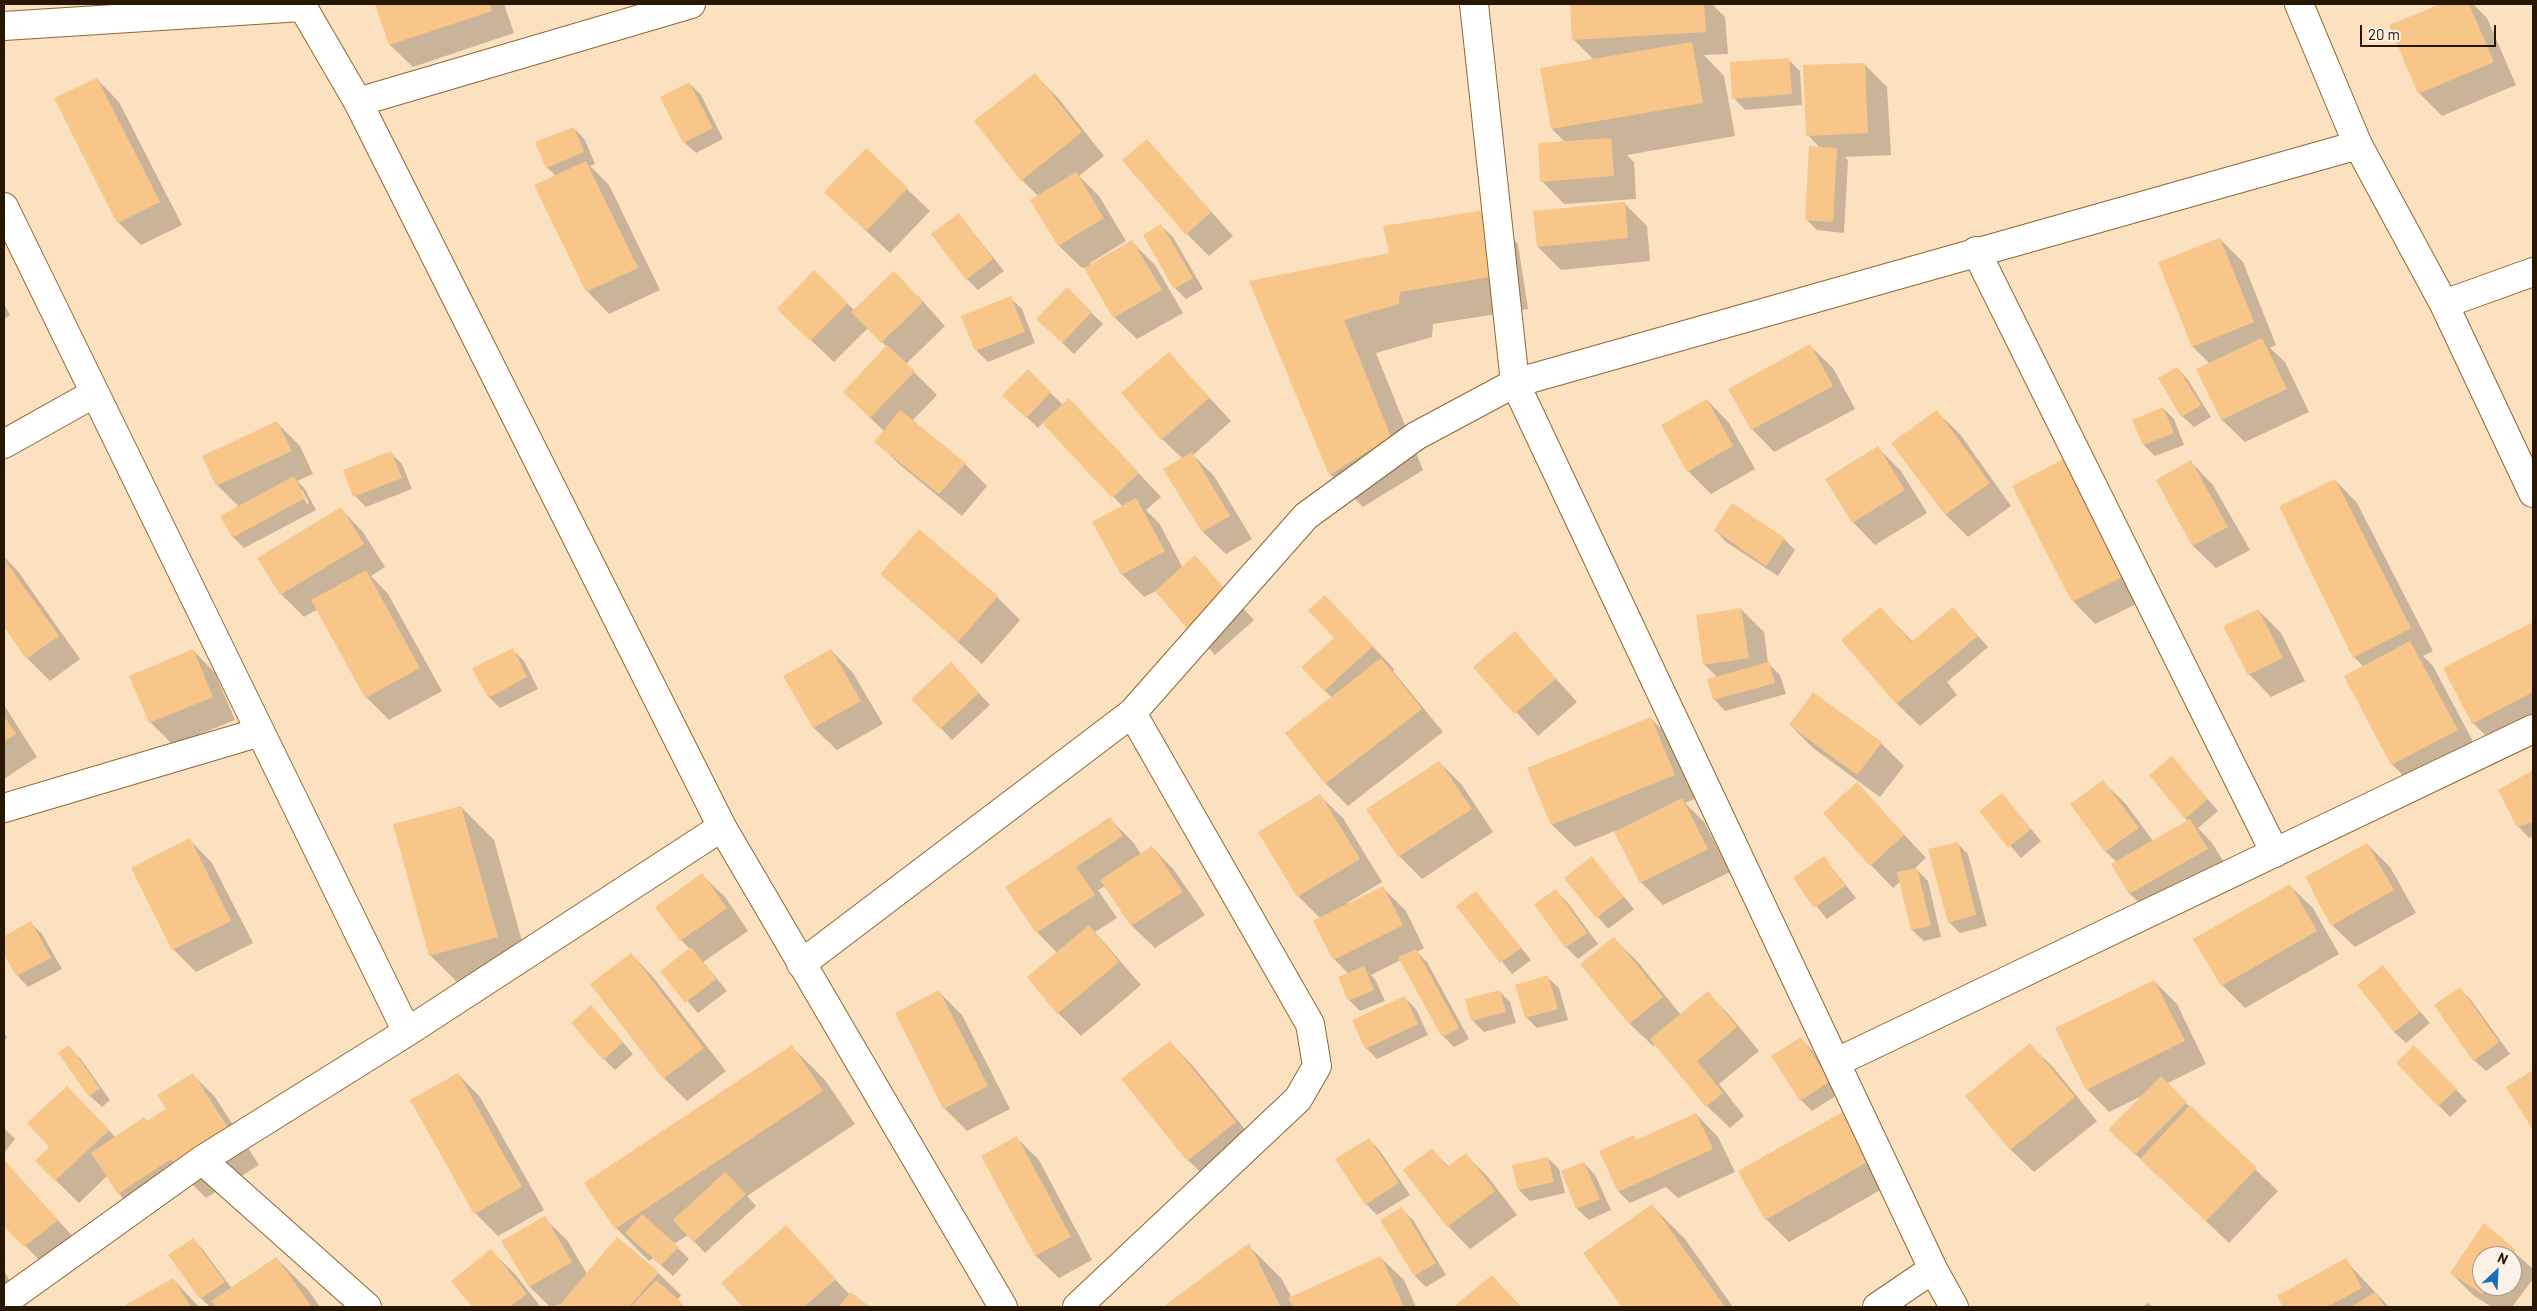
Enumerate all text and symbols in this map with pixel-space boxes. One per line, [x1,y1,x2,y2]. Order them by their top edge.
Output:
scale bar [2362,15,2498,47]
text: 20 m [2368,25,2400,43]
north arrow [2472,1246,2522,1296]
text: N [2495,1248,2511,1268]

